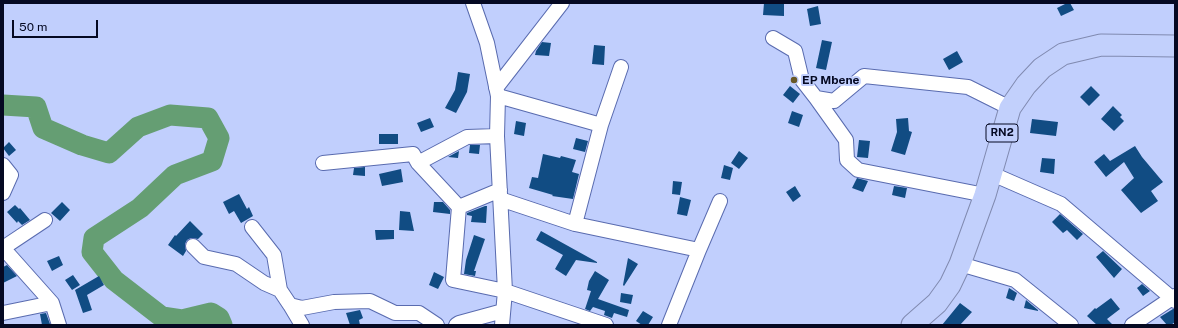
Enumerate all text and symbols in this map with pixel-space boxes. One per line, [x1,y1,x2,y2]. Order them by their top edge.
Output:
scale bar [14,12,100,38]
text: 50 m [19,20,47,34]
place label: EP Mbene [802,73,859,87]
marker: EP Mbene [789,75,799,85]
road number: RN2 [986,124,1018,142]

